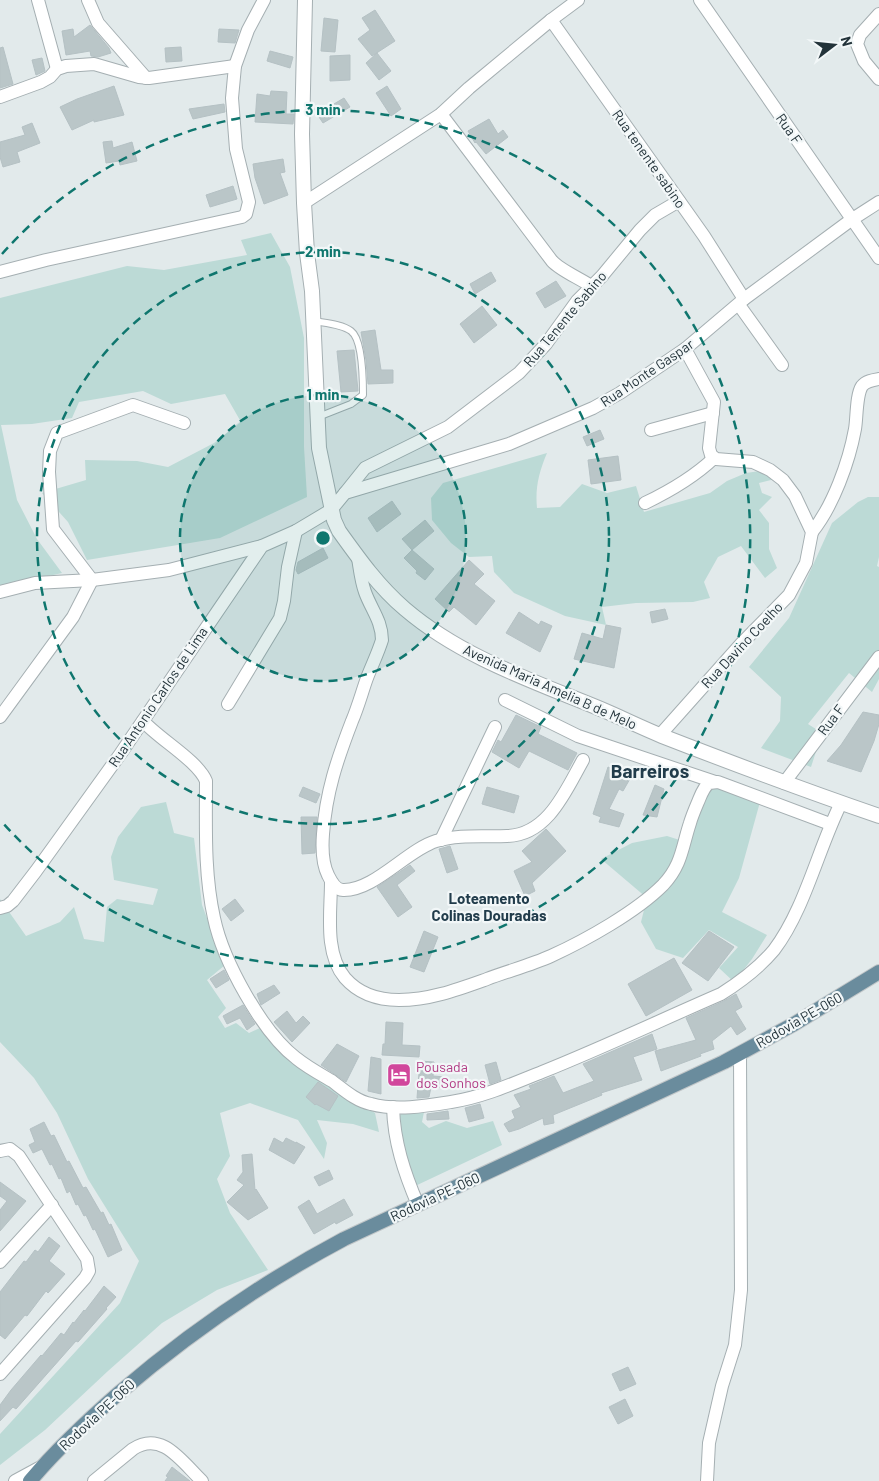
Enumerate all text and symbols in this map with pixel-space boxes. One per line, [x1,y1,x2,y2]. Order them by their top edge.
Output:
north arrow [809,20,859,70]
text: N [838,34,856,48]
text: 3 min [305,100,341,118]
street label: Rua tenente sabino [609,106,690,211]
street label: Rua F [773,110,806,148]
text: 2 min [305,242,341,260]
street label: Rua Tenente Sabino [520,267,610,370]
street label: Rua Monte Gaspar [597,335,697,410]
text: 1 min [307,385,339,403]
centre of rings [314,529,332,547]
street label: Rua Davino Coelho [697,598,786,691]
street label: Rua Antonio Carlos de Lima [104,623,211,770]
street label: Avenida Maria Amelia B de Melo [461,640,640,733]
street label: Rua F [814,701,848,738]
district label: Barreiros [611,759,689,782]
district label: Loteamento Colinas Douradas [432,889,547,924]
street label: Rodovia PE-060 [753,988,845,1051]
place label: Pousada dos Sonhos [416,1058,486,1091]
hotel icon: Pousada dos Sonhos [386,1062,412,1088]
street label: Rodovia PE-060 [387,1168,482,1225]
street label: Rodovia PE-060 [56,1375,138,1454]

